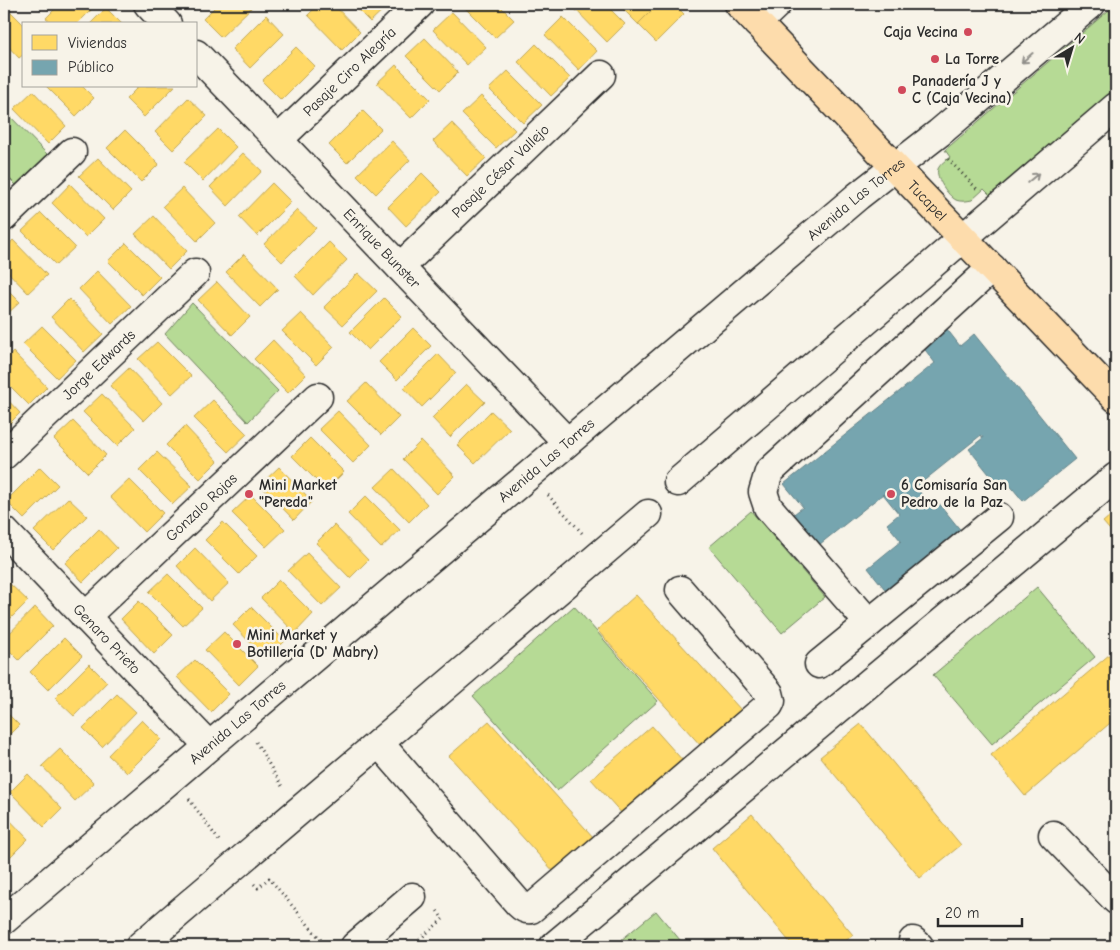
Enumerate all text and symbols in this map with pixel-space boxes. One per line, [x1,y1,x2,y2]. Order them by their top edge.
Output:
legend [22,22,198,88]
north arrow [1048,22,1098,72]
street label: Pasaje Ciro Alegría [299,23,400,120]
place label: Caja Vecina [883,23,958,41]
marker: Caja Vecina [962,26,974,38]
text: N [1071,29,1089,48]
text: Viviendas [68,34,127,52]
place label: La Torre [945,50,999,68]
one-way arrow [1021,52,1034,63]
marker: La Torre [929,53,941,65]
text: Público [68,58,114,76]
place label: Panadería J y C (Caja Vecina) [912,72,1012,107]
marker: Panadería J y C (Caja Vecina) [896,84,908,96]
street label: Pasaje César Vallejo [448,120,553,222]
street label: Avenida Las Torres [803,154,908,244]
one-way arrow [1027,172,1040,183]
street label: Tucapel [904,177,951,225]
street label: Enrique Bunster [340,205,424,292]
street label: Jorge Edwards [59,326,139,404]
street label: Avenida Las Torres [494,414,598,506]
street label: Gonzalo Rojas [162,469,241,545]
place label: Mini Market "Pereda" [259,476,338,511]
place label: 6 Comisaría San Pedro de la Paz [901,476,1007,511]
marker: Mini Market "Pereda" [243,488,255,500]
marker: 6 Comisaría San Pedro de la Paz [885,488,897,500]
street label: Genaro Prieto [69,600,144,678]
place label: Mini Market y Botillería (D' Mabry) [247,626,379,661]
marker: Mini Market y Botillería (D' Mabry) [231,638,243,650]
street label: Avenida Las Torres [186,676,289,768]
scale bar [938,895,1021,927]
text: 20 m [945,904,979,922]

